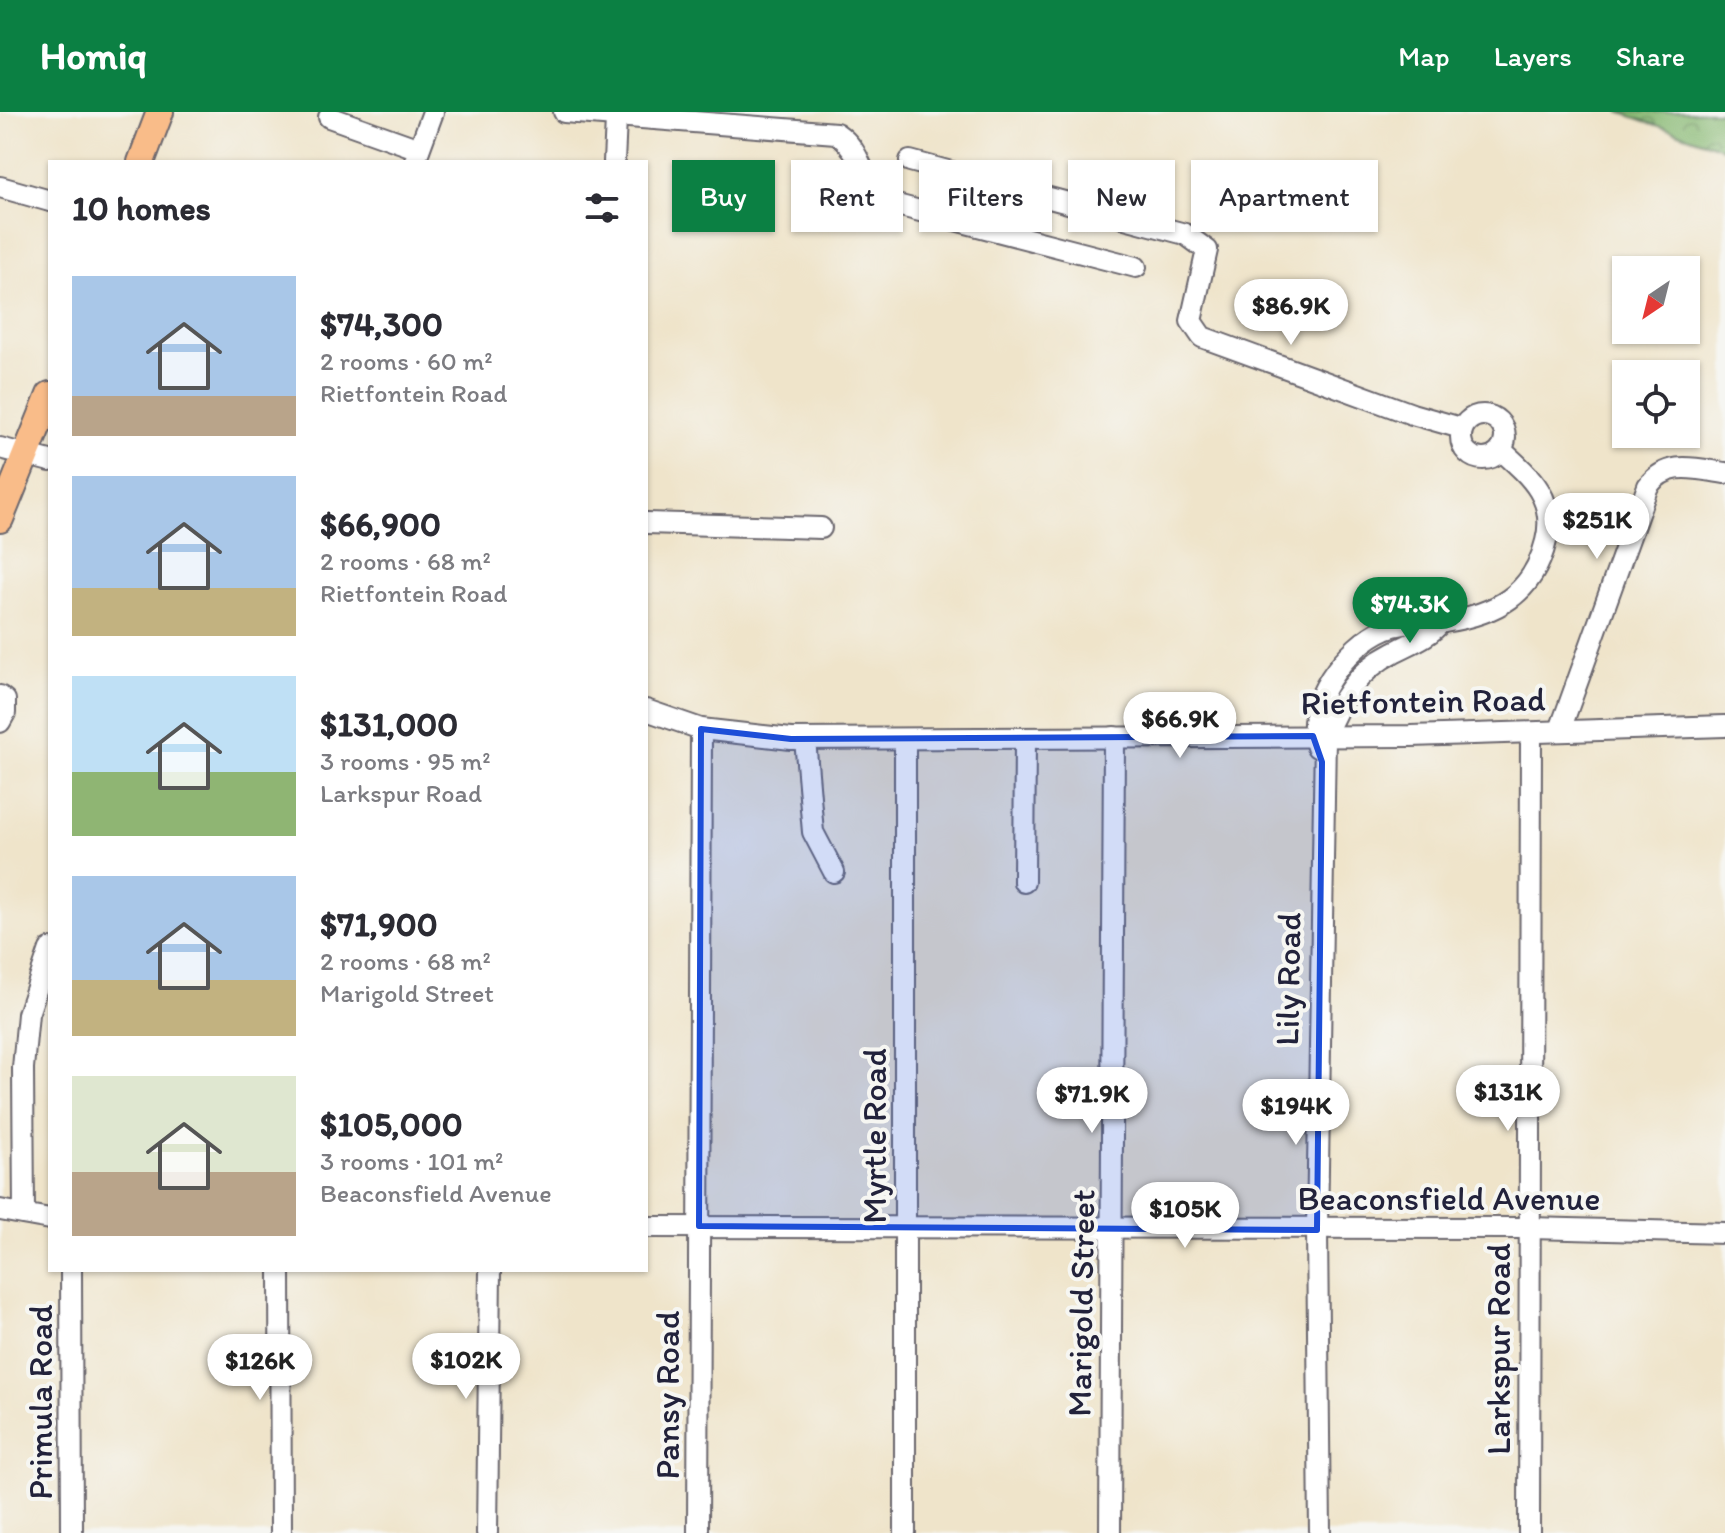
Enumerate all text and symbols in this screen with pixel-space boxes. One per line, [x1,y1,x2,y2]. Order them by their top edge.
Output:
text: Homiq [40,33,147,79]
text: Map [1398,39,1450,73]
text: Layers [1494,39,1572,73]
text: Share [1616,39,1685,73]
chip: Buy [672,160,775,232]
chip: Rent [791,160,903,232]
chip: Filters [919,160,1052,232]
chip: New [1068,160,1175,232]
chip: Apartment [1191,160,1378,232]
icon: filters [580,186,624,230]
text: 10 homes [72,188,211,229]
north arrow [1612,256,1700,344]
map controls [1612,256,1700,448]
pin: $86.9K [1226,279,1356,347]
text: $86.9K [1252,289,1330,321]
text: $74,300 [320,304,443,345]
icon: home [136,308,232,404]
text: 2 rooms · 60 m² [320,345,493,377]
button: locate [1612,360,1700,448]
text: Rietfontein Road [320,377,507,409]
pin: $251K [1541,493,1653,561]
text: $251K [1562,503,1632,535]
text: $66,900 [320,504,441,545]
icon: home [136,508,232,604]
text: 2 rooms · 68 m² [320,545,491,577]
text: Rietfontein Road [320,577,507,609]
pin: $74.3K [1345,577,1475,645]
text: $74.3K [1371,587,1449,619]
street label: Rietfontein Road [1300,678,1546,724]
pin: $66.9K [1115,692,1245,760]
text: $66.9K [1141,702,1219,734]
text: $131,000 [320,704,458,745]
icon: home [136,708,232,804]
text: 3 rooms · 95 m² [320,745,491,777]
text: Larkspur Road [320,777,482,809]
text: $71,900 [320,904,438,945]
icon: home [136,908,232,1004]
street label: Lily Road [1266,911,1310,1046]
text: 2 rooms · 68 m² [320,945,491,977]
text: Marigold Street [320,977,494,1009]
street label: Myrtle Road [854,1048,895,1224]
pin: $131K [1452,1065,1564,1133]
pin: $71.9K [1027,1067,1157,1135]
text: $131K [1474,1075,1542,1107]
text: $71.9K [1055,1077,1129,1109]
pin: $194K [1240,1079,1352,1147]
text: $194K [1260,1089,1332,1121]
text: $105,000 [320,1104,463,1145]
icon: home [136,1108,232,1204]
text: 3 rooms · 101 m² [320,1145,503,1177]
text: Beaconsfield Avenue [320,1177,552,1209]
street label: Beaconsfield Avenue [1298,1178,1600,1219]
pin: $105K [1129,1182,1241,1250]
street label: Marigold Street [1059,1189,1103,1417]
text: $105K [1149,1192,1221,1224]
street label: Larkspur Road [1478,1242,1519,1455]
street label: Primula Road [20,1304,61,1500]
street label: Pansy Road [647,1310,688,1479]
pin: $102K [410,1333,522,1401]
pin: $126K [204,1334,316,1402]
text: $102K [430,1343,502,1375]
text: $126K [225,1344,295,1376]

